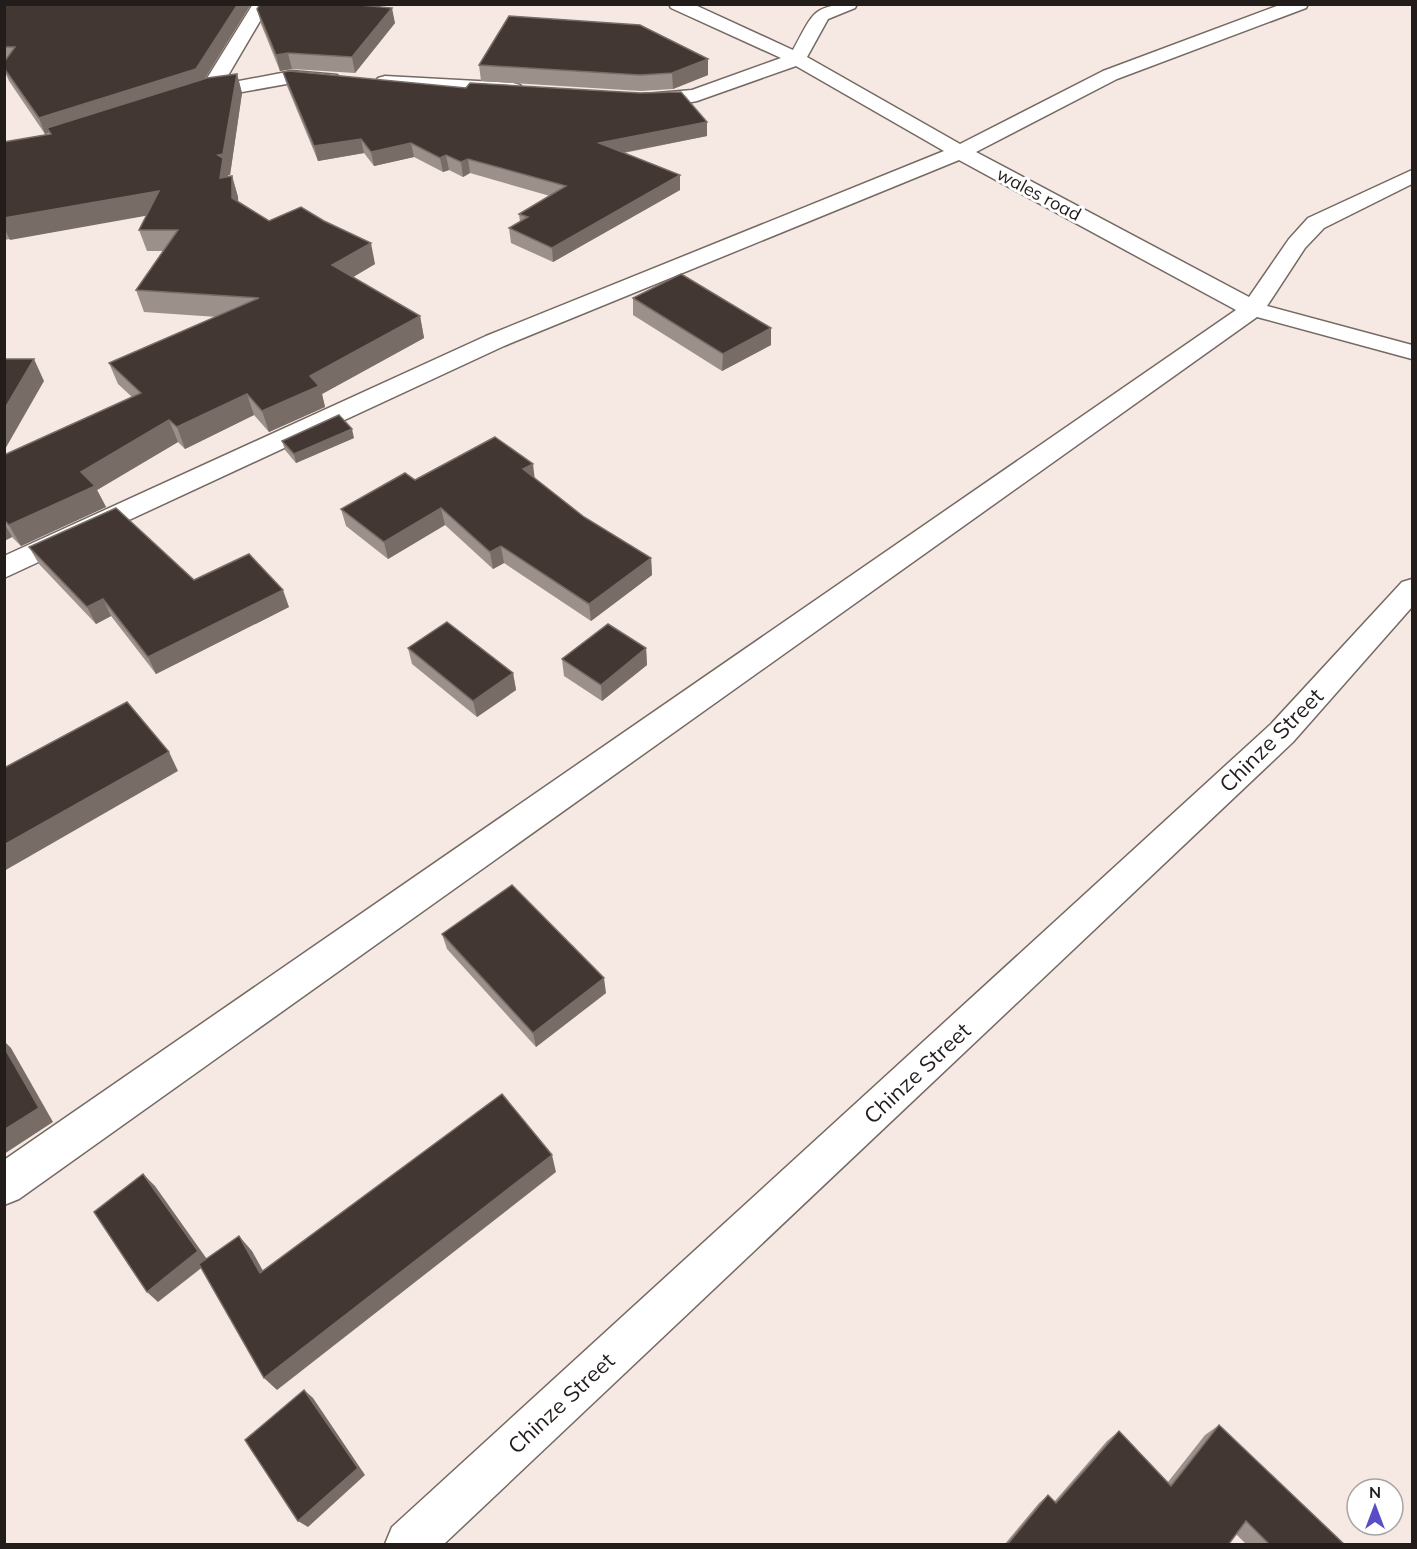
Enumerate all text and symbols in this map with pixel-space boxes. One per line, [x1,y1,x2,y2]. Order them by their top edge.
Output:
street label: wales road [993,162,1085,226]
street label: Chinze Street [1213,682,1329,798]
street label: Chinze Street [858,1016,976,1130]
street label: Chinze Street [502,1346,620,1460]
north arrow [1345,1477,1405,1537]
text: N [1369,1482,1381,1502]

